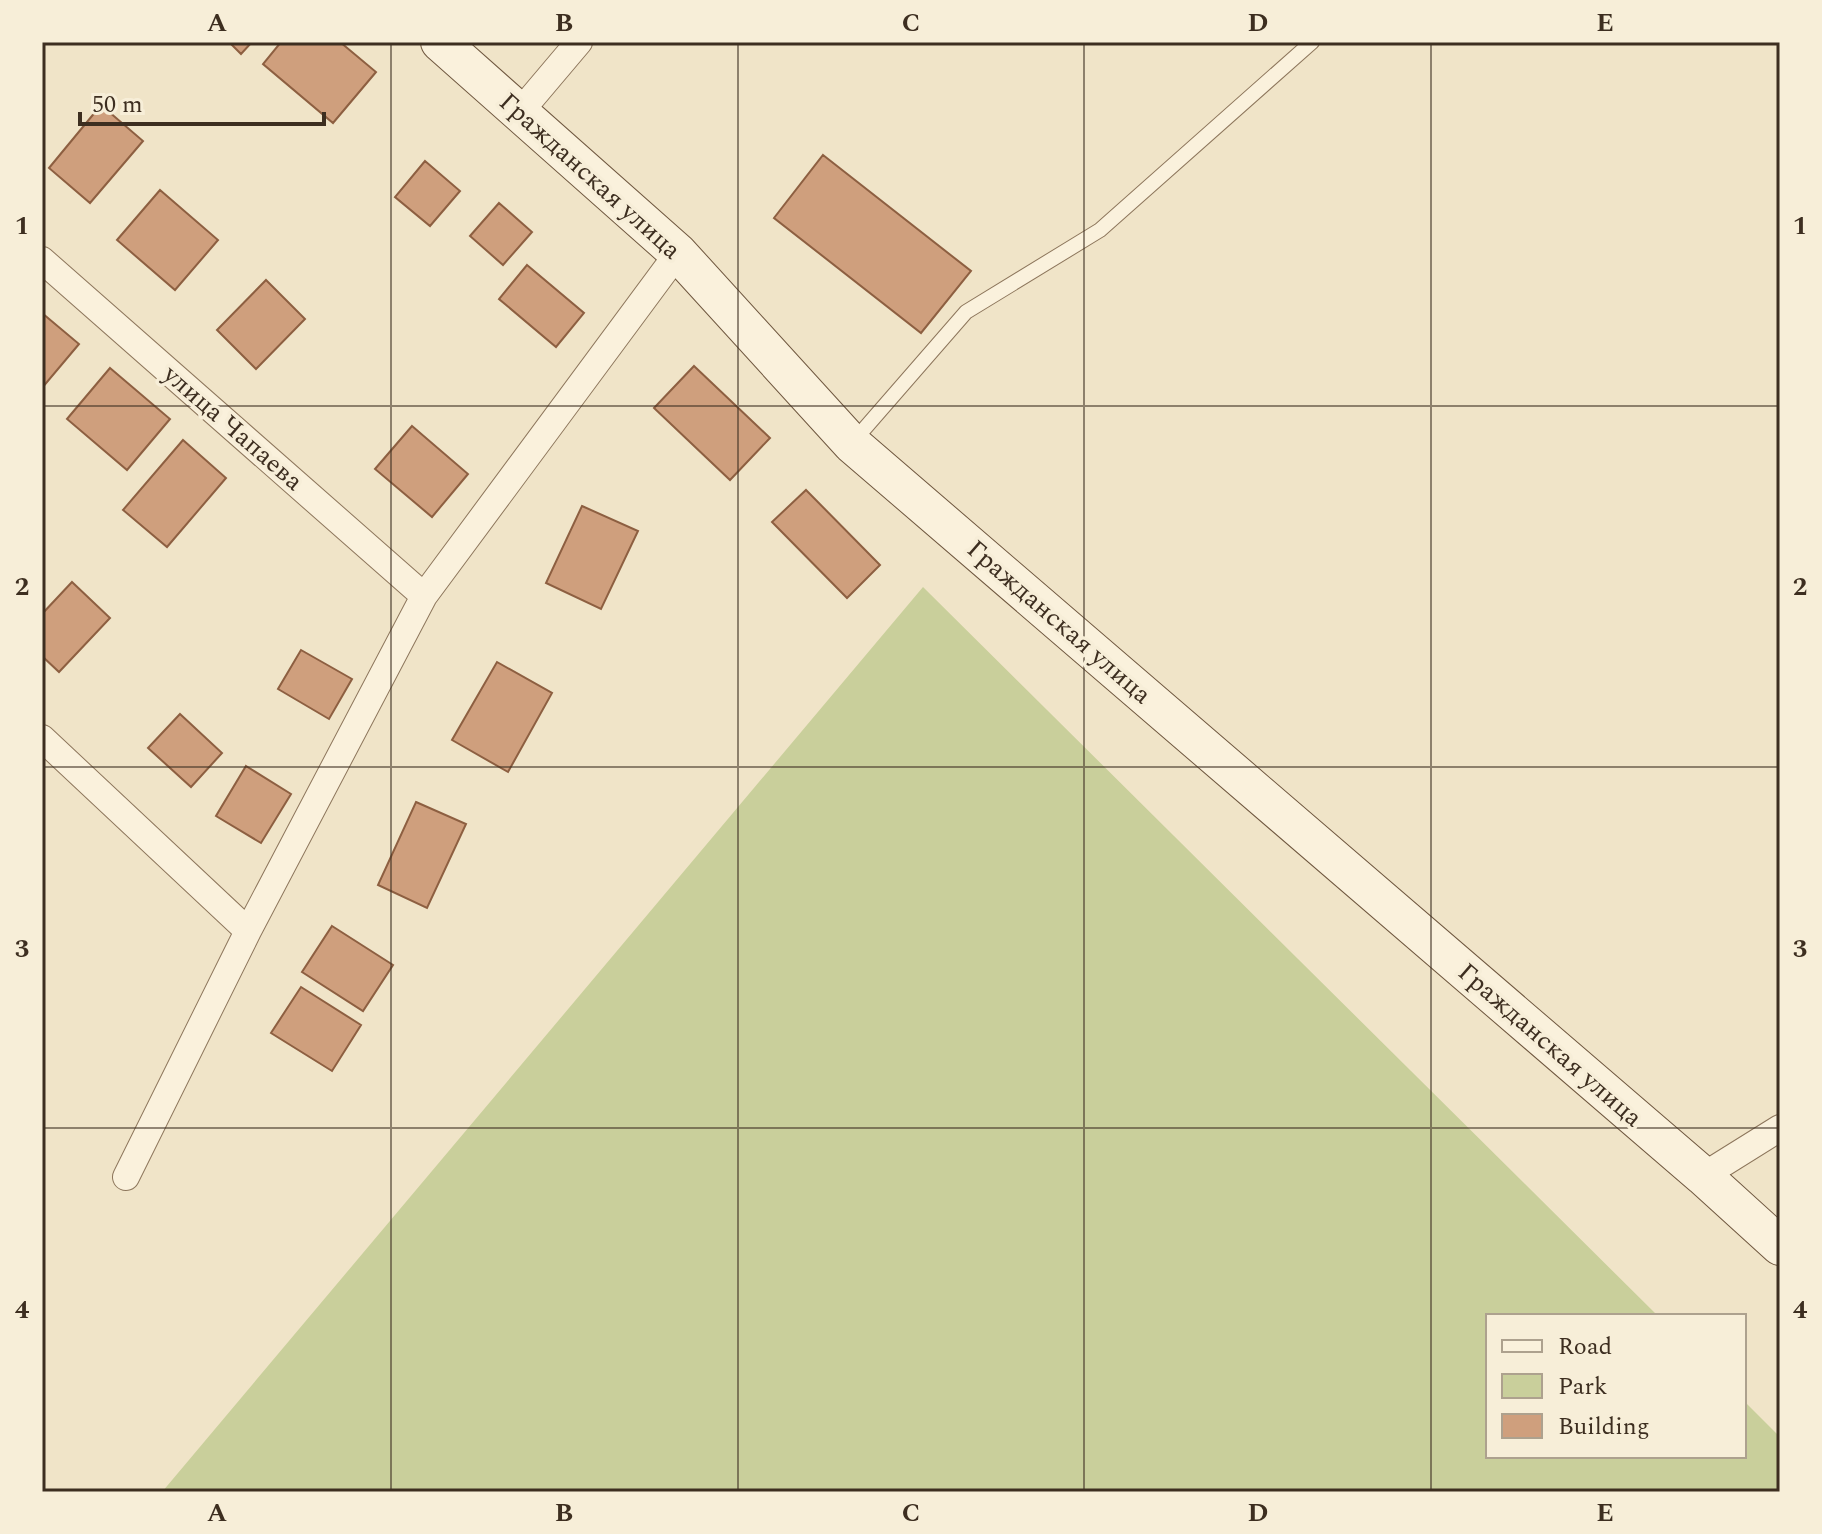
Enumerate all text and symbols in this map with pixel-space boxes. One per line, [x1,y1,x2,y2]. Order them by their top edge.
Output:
text: A [207,3,227,43]
text: B [555,3,573,43]
text: C [902,3,920,43]
text: D [1248,3,1268,43]
text: E [1596,3,1614,43]
scale bar [80,76,324,126]
street label: Гражданская улица [490,83,691,269]
text: 50 m [92,87,143,123]
text: 1 [15,206,29,246]
text: 1 [1793,206,1807,246]
street label: улица Чапаева [153,355,312,501]
street label: Гражданская улица [958,530,1161,714]
text: 2 [15,567,29,607]
text: 2 [1793,567,1807,607]
text: 3 [15,929,29,969]
text: 3 [1793,929,1807,969]
street label: Гражданская улица [1449,953,1652,1137]
text: 4 [15,1290,30,1330]
text: 4 [1793,1290,1808,1330]
legend [1486,1314,1746,1458]
text: Road [1558,1329,1612,1365]
text: Park [1558,1369,1608,1405]
text: Building [1558,1409,1650,1445]
text: A [207,1493,227,1533]
text: B [555,1493,573,1533]
text: C [902,1493,920,1533]
text: D [1248,1493,1268,1533]
text: E [1596,1493,1614,1533]

